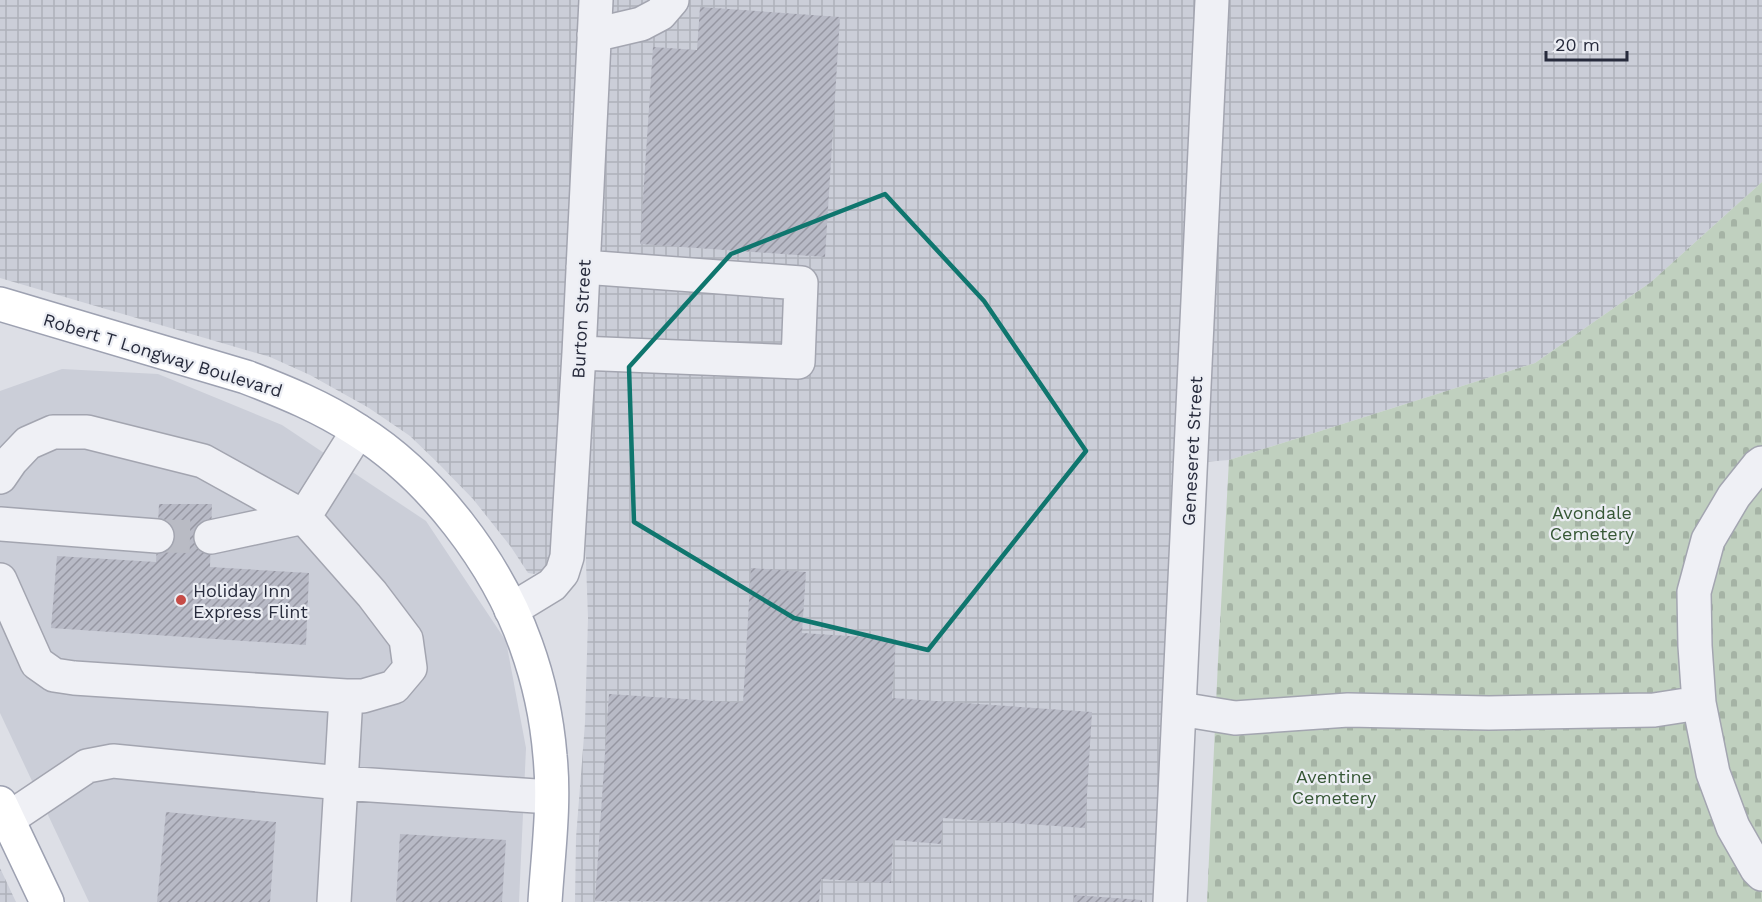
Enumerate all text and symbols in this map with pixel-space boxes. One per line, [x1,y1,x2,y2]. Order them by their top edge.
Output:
scale bar [1546,24,1627,62]
text: 20 m [1555,34,1600,55]
street label: Burton Street [567,258,595,379]
street label: Robert T Longway Boulevard [41,309,285,401]
street label: Geneseret Street [1178,375,1206,526]
park label: Avondale Cemetery [1550,502,1635,544]
place label: Holiday Inn Express Flint [193,580,308,622]
marker: Holiday Inn Express Flint [174,593,188,607]
park label: Aventine Cemetery [1292,766,1377,808]

